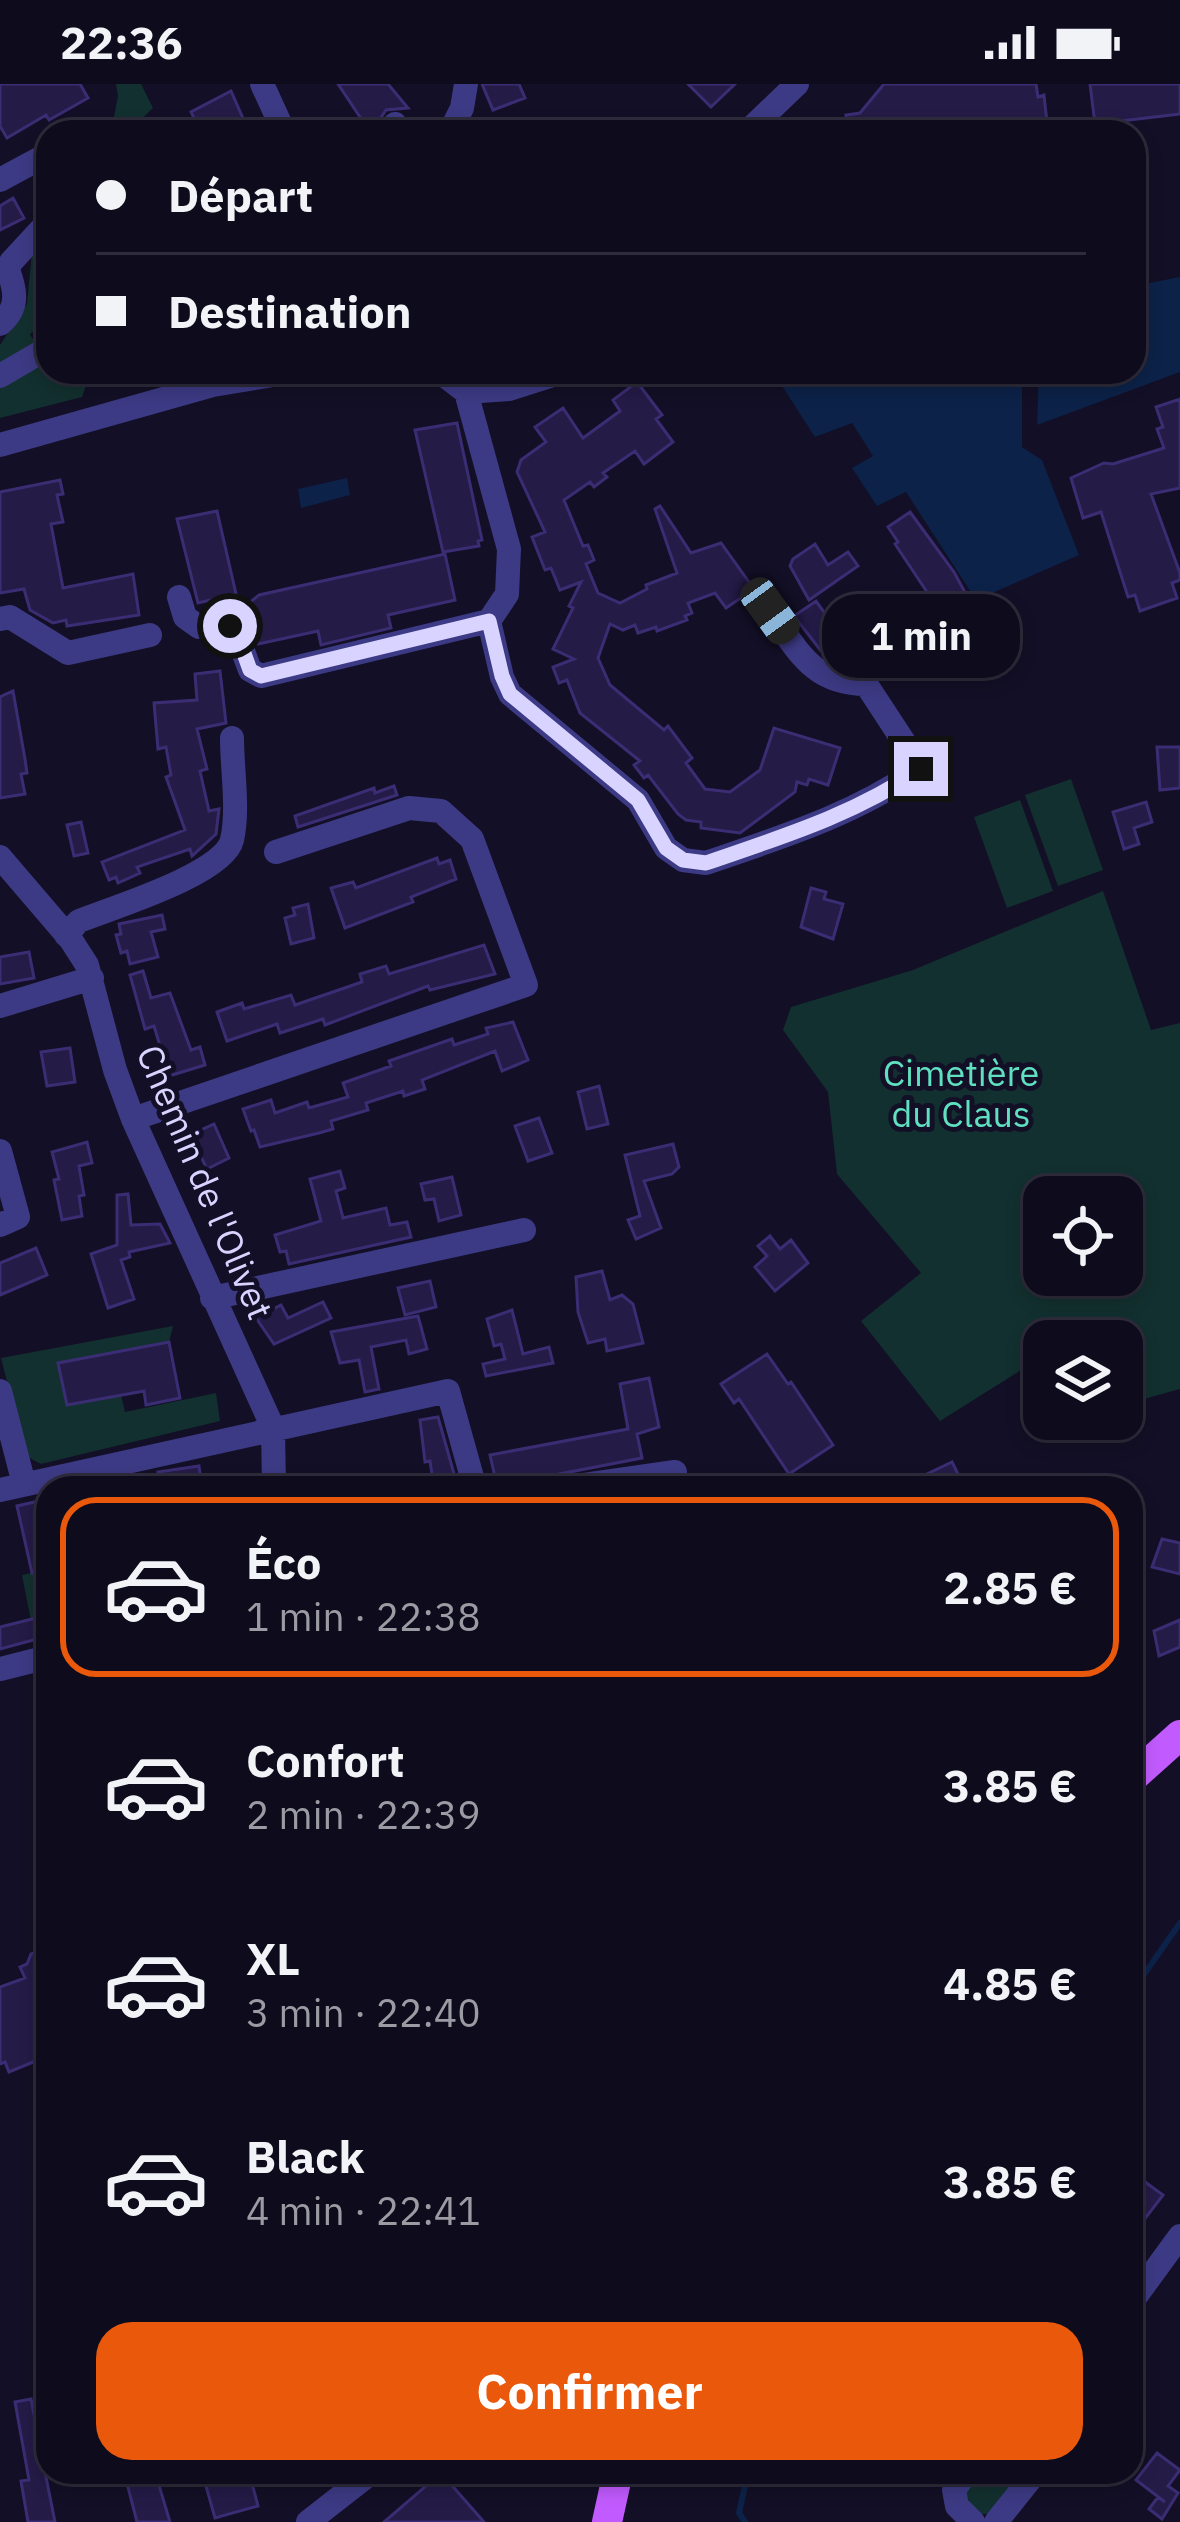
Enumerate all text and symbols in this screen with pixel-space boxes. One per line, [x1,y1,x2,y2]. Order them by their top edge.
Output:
text: 22:36 [60,13,183,71]
text: Départ [168,166,313,224]
text: Destination [168,282,412,340]
car [734,571,806,651]
callout: 1 min [822,595,1020,679]
route start [203,599,257,653]
text: 1 min [870,610,972,661]
route end [894,742,948,796]
street label: Chemin de l'Olivet [127,1038,284,1326]
park label: Cimetière du Claus [883,1049,1039,1137]
map controls [1023,1176,1143,1440]
button: locate [1023,1176,1143,1296]
button: layers [1023,1320,1143,1440]
icon: car [102,1533,210,1641]
text: Éco [246,1533,321,1591]
text: 2.85 € [943,1558,1077,1616]
text: 1 min · 22:38 [246,1591,481,1642]
icon: car [102,1731,210,1839]
text: Confort [246,1731,405,1789]
text: 3.85 € [943,1756,1077,1814]
text: 2 min · 22:39 [246,1789,481,1840]
icon: car [102,1929,210,2037]
text: XL [246,1929,300,1987]
text: 4.85 € [943,1954,1077,2012]
text: 3 min · 22:40 [246,1987,481,2038]
icon: car [102,2127,210,2235]
text: Black [246,2127,365,2185]
text: 3.85 € [943,2152,1077,2210]
text: 4 min · 22:41 [246,2185,481,2236]
button: Confirmer [96,2322,1083,2460]

